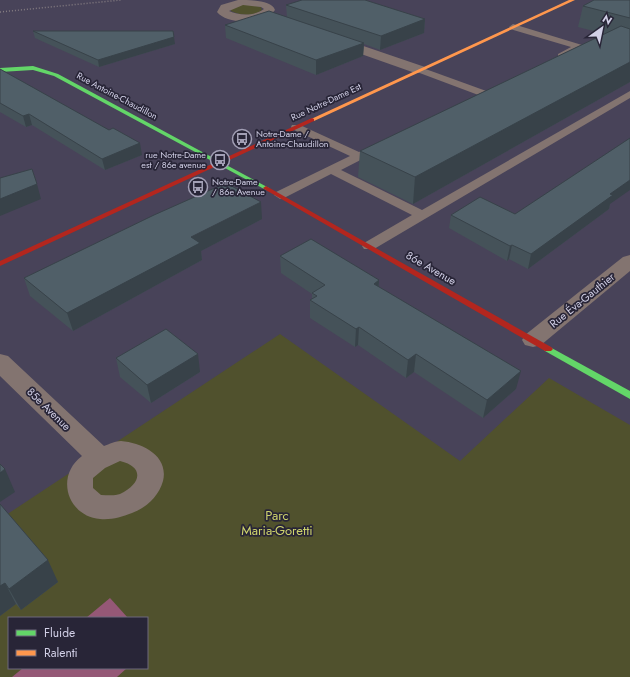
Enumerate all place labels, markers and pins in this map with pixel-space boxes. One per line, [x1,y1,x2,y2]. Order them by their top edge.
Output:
place label: Notre-Dame / Antoine-Chaudillon [256,127,329,150]
bus stop icon: Notre-Dame / Antoine-Chaudillon [231,128,253,150]
place label: rue Notre-Dame est / 86e avenue [141,148,206,171]
bus stop icon: rue Notre-Dame est / 86e avenue [209,149,231,171]
place label: Notre-Dame / 86e Avenue [212,175,265,198]
bus stop icon: Notre-Dame / 86e Avenue [187,176,209,198]

